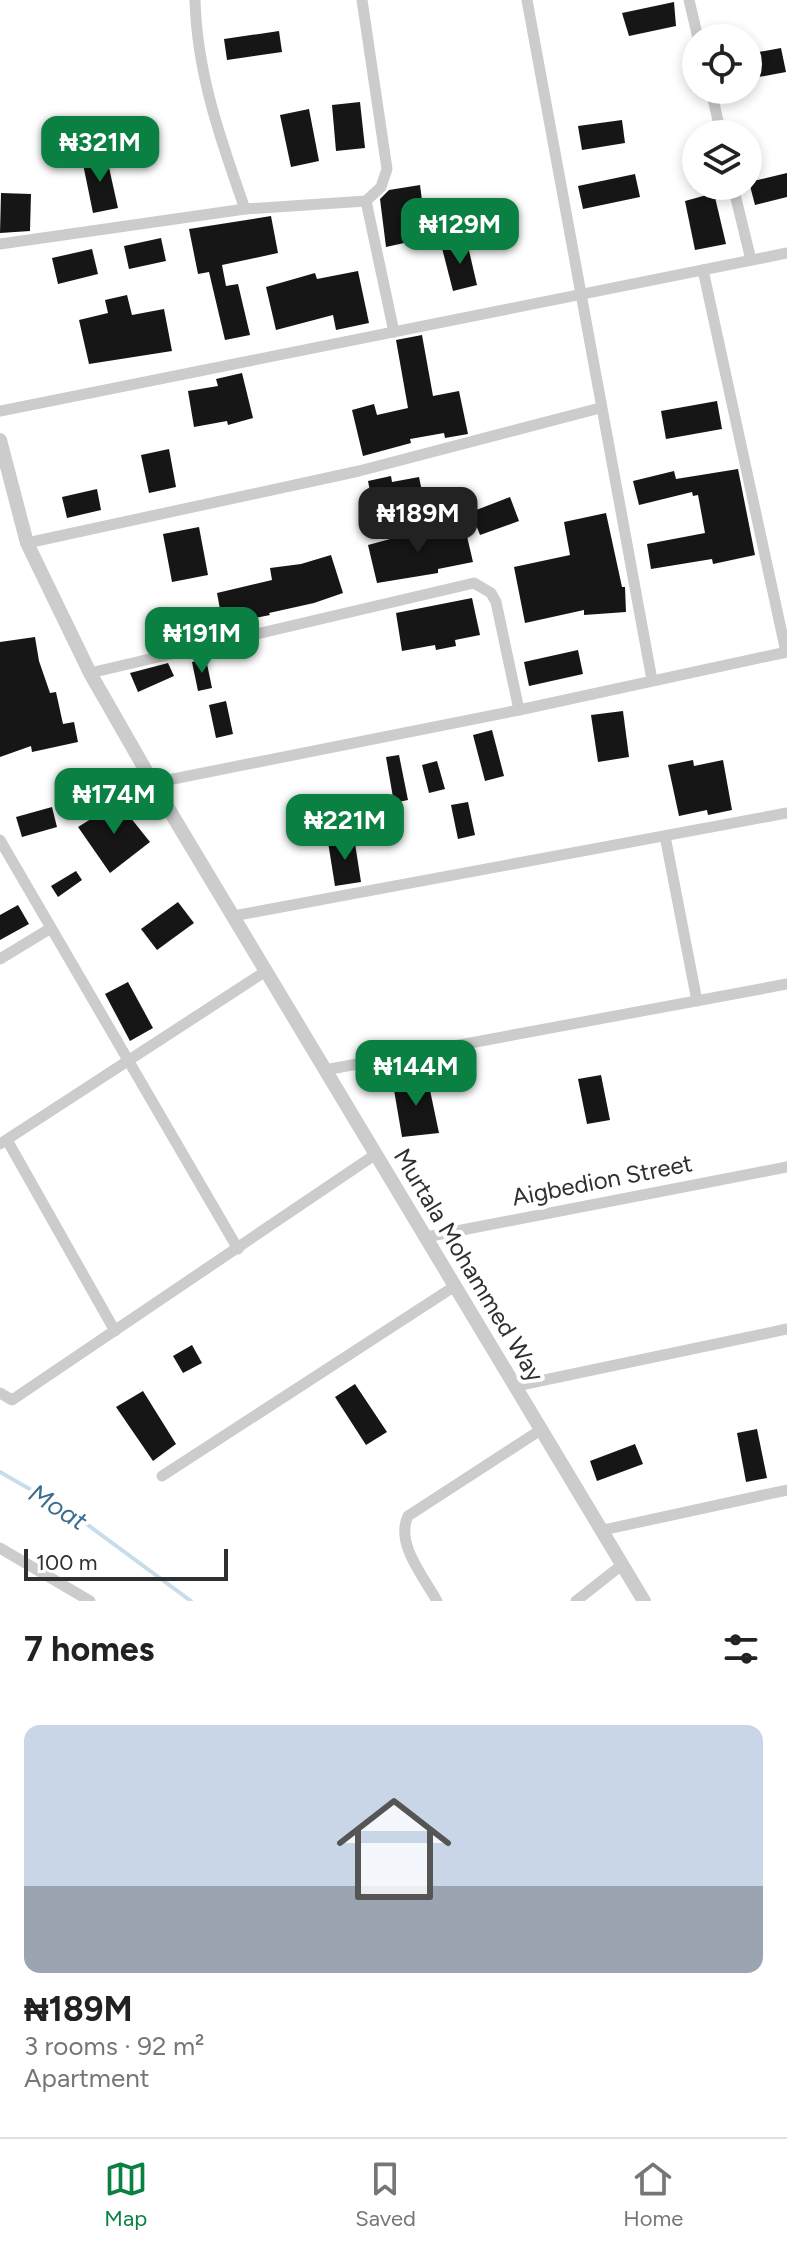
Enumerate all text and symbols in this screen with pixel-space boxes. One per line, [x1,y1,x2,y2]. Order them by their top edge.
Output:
map controls [682,24,762,200]
button: locate [682,24,762,104]
pin: ₦321M [44,116,156,184]
button: layers [682,120,762,200]
text: ₦321M [59,126,141,158]
pin: ₦129M [404,198,516,266]
text: ₦129M [419,208,501,240]
pin: ₦189M [362,487,474,555]
text: ₦189M [376,497,460,529]
pin: ₦191M [146,607,258,675]
text: ₦191M [163,617,241,649]
pin: ₦174M [58,768,170,836]
text: ₦174M [73,778,155,810]
pin: ₦221M [289,794,401,862]
text: ₦221M [304,804,386,836]
pin: ₦144M [360,1040,472,1108]
text: ₦144M [374,1050,458,1082]
street label: Murtala Mohammed Way [388,1143,550,1387]
street label: Aigbedion Street [509,1148,695,1212]
water label: Moat [23,1477,94,1538]
scale bar [24,1545,228,1581]
text: 100 m [36,1549,97,1576]
icon: filters [719,1627,763,1671]
text: 7 homes [24,1629,154,1670]
icon: home [322,1777,466,1921]
text: ₦189M [24,1989,133,2030]
text: 3 rooms · 92 m² [24,2030,204,2062]
text: Apartment [24,2062,150,2094]
tab: Map [104,2157,148,2232]
tab: Saved [355,2157,416,2232]
tab: Home [623,2157,683,2232]

